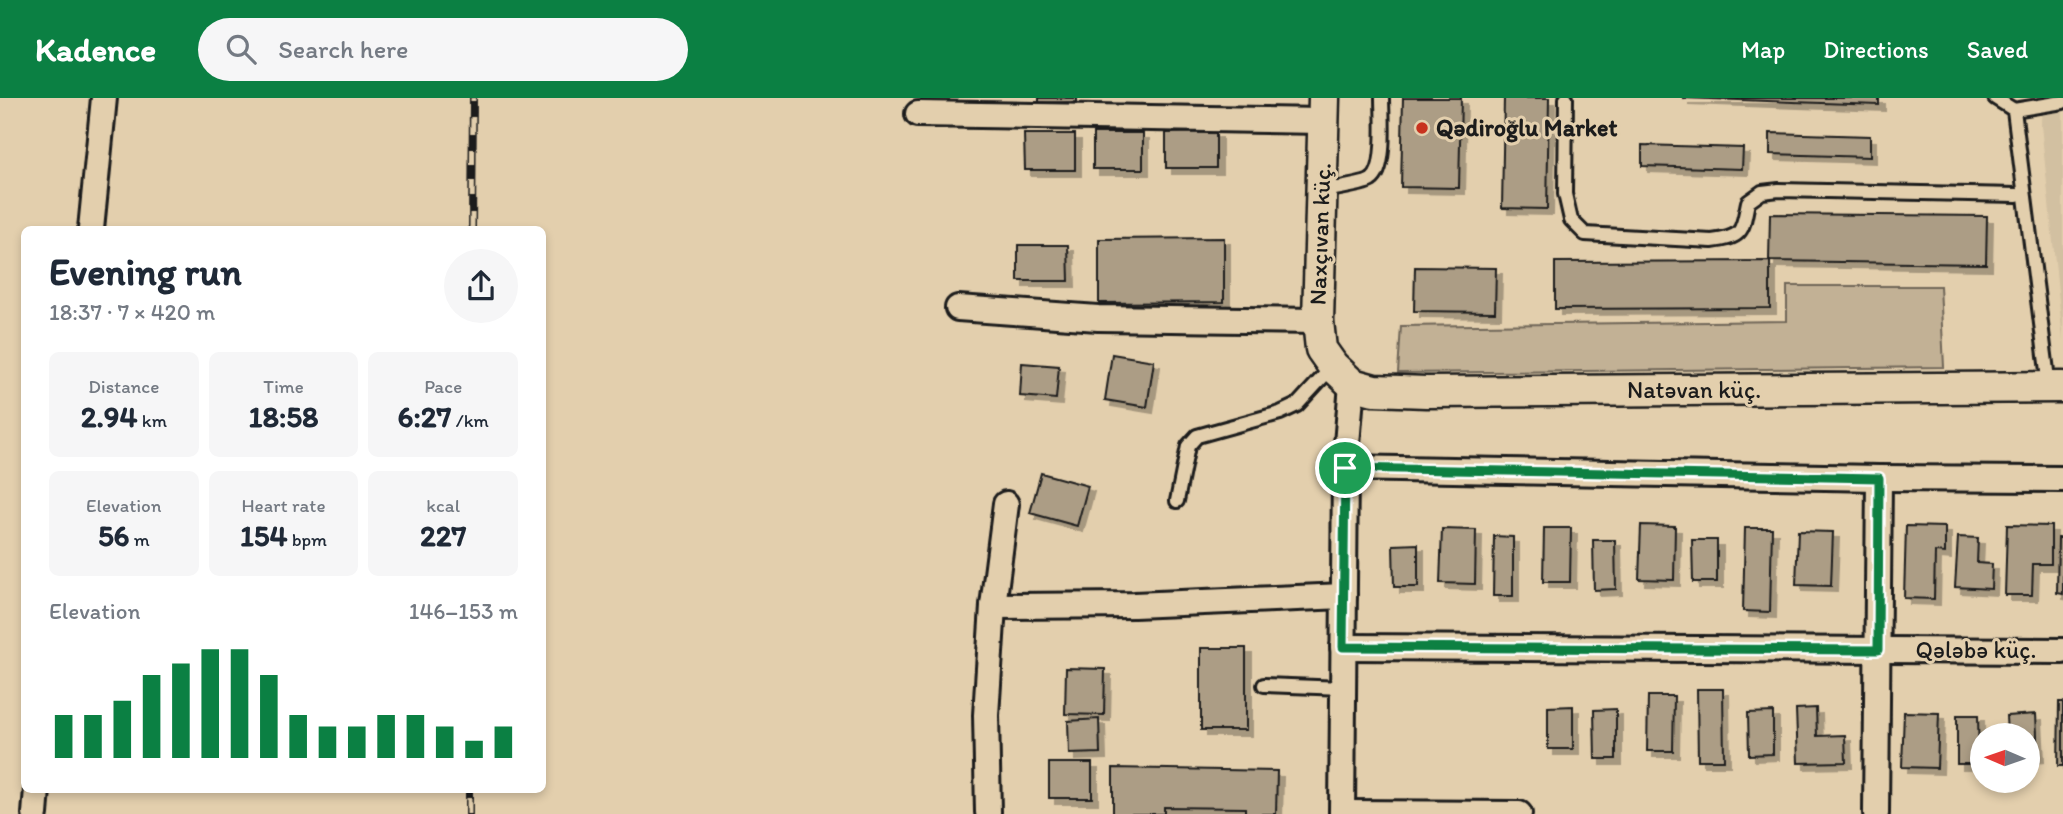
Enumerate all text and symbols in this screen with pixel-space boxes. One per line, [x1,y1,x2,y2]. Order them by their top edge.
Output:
search box [198,18,688,81]
text: Kadence [35,30,156,69]
icon: search [222,30,260,68]
text: Search here [278,33,409,65]
text: Map [1741,35,1785,64]
text: Directions [1823,35,1929,64]
text: Saved [1967,35,2028,64]
place label: Qədiroğlu Market [1436,113,1617,143]
marker: Qədiroğlu Market [1414,120,1430,136]
street label: Naxçıvan küç. [1303,162,1336,306]
text: Evening run [49,249,242,295]
button: share [444,249,518,323]
text: 18:37 · 7 × 420 m [49,298,215,326]
text: Distance [88,375,159,398]
text: Time [263,375,304,398]
text: Pace [424,375,462,398]
street label: Natəvan küç. [1627,375,1761,404]
text: 2.94 [81,398,138,435]
text: 18:58 [249,398,318,435]
text: 6:27 [398,398,451,435]
text: km [138,409,167,432]
text: /km [451,409,489,432]
pin [1315,438,1375,498]
icon: arrive [1326,449,1364,487]
text: Elevation [86,494,162,517]
text: Heart rate [241,494,326,517]
text: kcal [426,494,460,517]
text: 56 [98,517,130,554]
text: 154 [240,517,288,554]
text: 227 [420,517,466,554]
text: m [130,528,150,551]
text: bpm [288,528,327,551]
text: Elevation [49,597,140,625]
text: 146–153 m [409,597,518,625]
street label: Qələbə küç. [1916,635,2036,664]
north arrow [1970,723,2040,793]
map controls [1970,723,2040,793]

